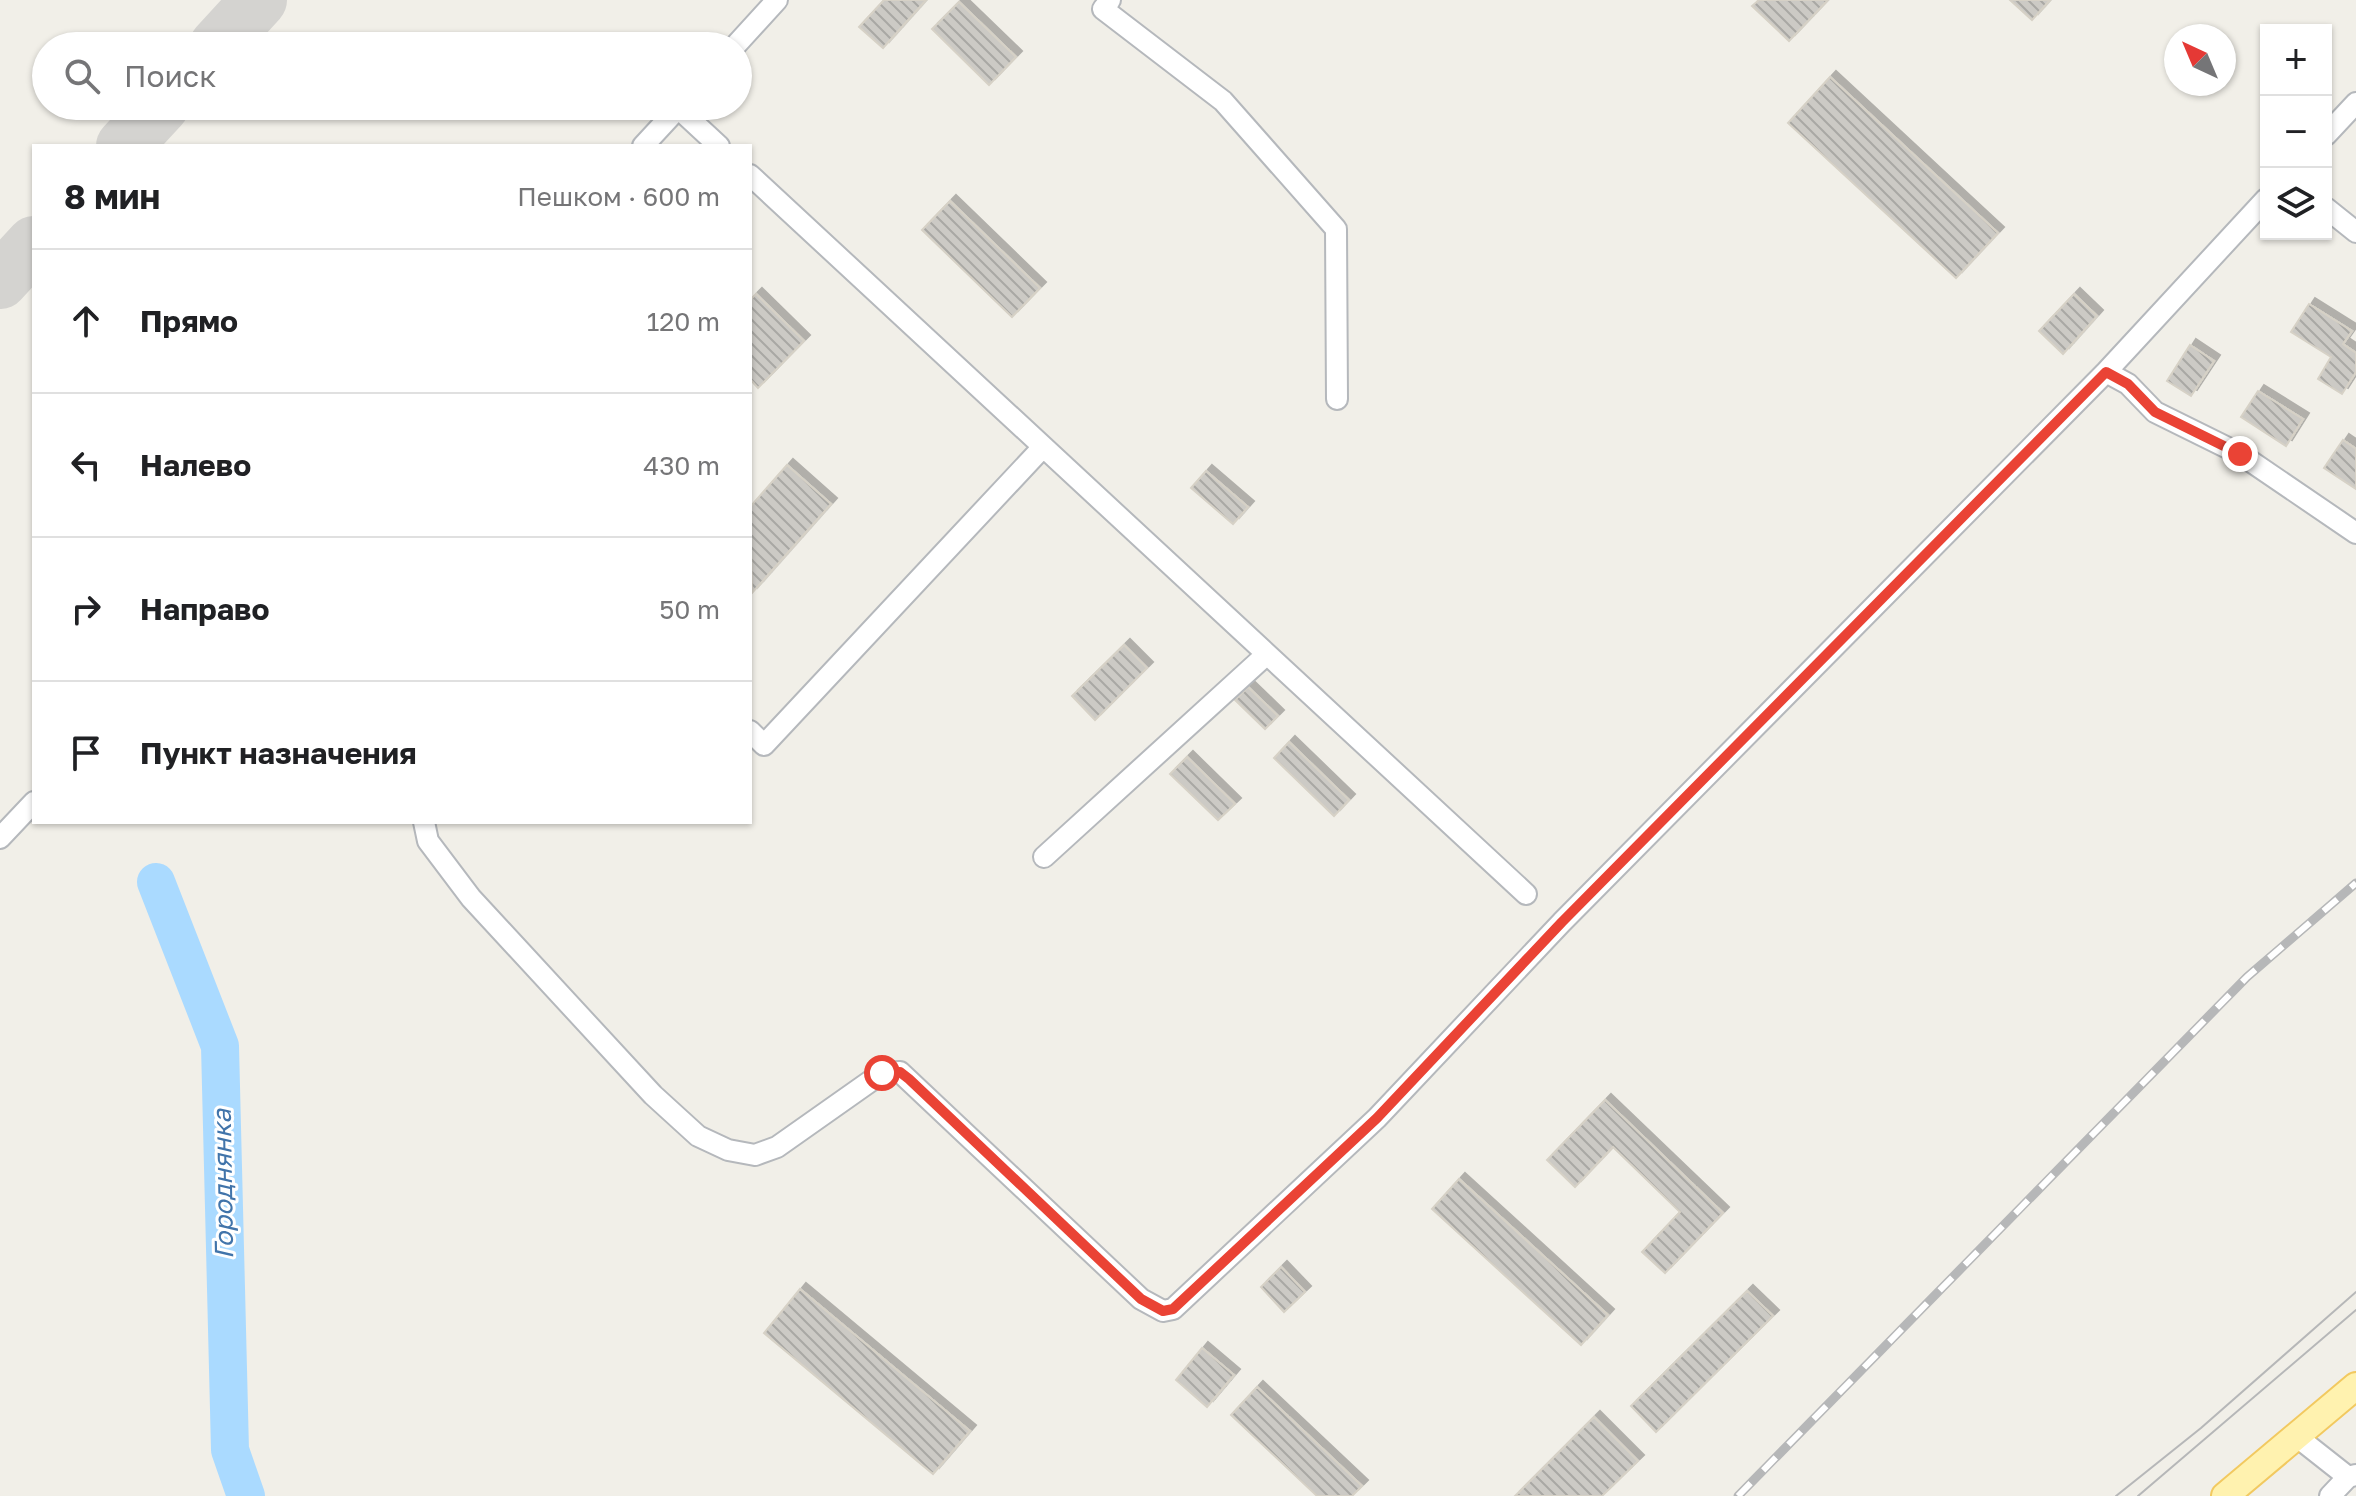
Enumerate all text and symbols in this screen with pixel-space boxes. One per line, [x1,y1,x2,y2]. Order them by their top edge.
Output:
north arrow [2164,24,2236,96]
map controls [2260,24,2332,240]
button: + [2260,24,2332,96]
search box [32,32,752,120]
icon: search [60,54,104,98]
text: Поиск [124,58,216,94]
button: − [2260,96,2332,168]
button: layers [2260,168,2332,240]
text: 8 мин [64,176,160,216]
text: Пешком · 600 m [517,181,720,212]
icon: ahead [64,299,108,343]
text: Прямо [140,303,238,339]
text: 120 m [647,306,720,337]
route end [2222,436,2258,472]
icon: left [64,443,108,487]
text: Налево [140,447,251,483]
text: 430 m [643,450,720,481]
icon: right [64,587,108,631]
text: Направо [140,591,269,627]
text: 50 m [659,594,720,625]
icon: arrive [64,731,108,775]
text: Пункт назначения [140,735,417,771]
route start [864,1055,900,1091]
water label: Городнянка [206,1107,239,1259]

